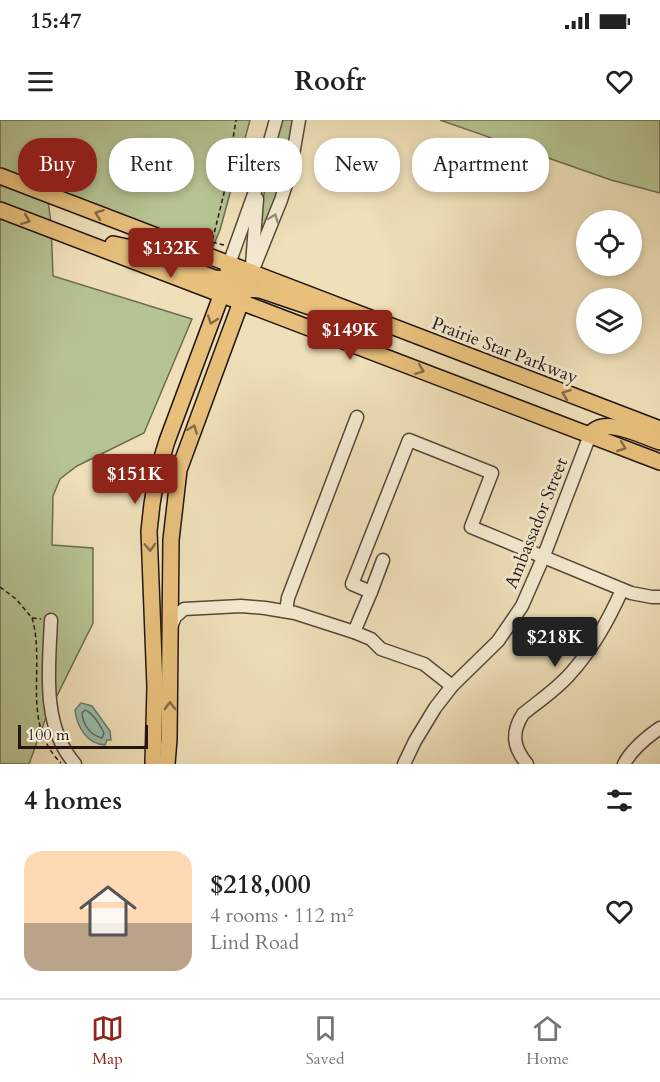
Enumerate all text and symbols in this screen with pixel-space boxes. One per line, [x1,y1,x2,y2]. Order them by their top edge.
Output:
text: 15:47 [30,6,81,36]
text: Roofr [294,63,366,100]
icon: menu [24,65,57,98]
icon: heart [603,65,636,98]
chip: Buy [18,138,97,192]
chip: Rent [109,138,194,192]
chip: Filters [206,138,302,192]
chip: New [314,138,400,192]
chip: Apartment [412,138,549,192]
one-way arrow [94,209,105,221]
map controls [576,210,642,354]
button: locate [576,210,642,276]
one-way arrow [20,212,31,225]
one-way arrow [267,214,279,225]
pin: $132K [129,228,213,279]
text: $132K [142,234,200,261]
button: layers [576,288,642,354]
pin: $149K [308,310,392,361]
street label: Prairie Star Parkway [428,311,582,390]
one-way arrow [207,314,219,325]
text: $149K [321,316,379,343]
one-way arrow [414,363,425,376]
one-way arrow [561,388,572,401]
one-way arrow [186,425,198,436]
one-way arrow [616,440,627,452]
pin: $151K [93,454,177,505]
street label: Ambassador Street [499,454,574,592]
text: $151K [106,460,164,487]
one-way arrow [144,542,156,551]
pin: $218K [513,617,597,668]
text: $218K [526,623,584,650]
one-way arrow [163,701,176,710]
scale bar [18,722,148,750]
text: 100 m [27,724,69,746]
text: 4 homes [24,783,122,818]
icon: filters [603,784,636,817]
text: $218,000 [210,867,311,902]
icon: home [72,875,144,947]
icon: heart [603,895,636,928]
text: 4 rooms · 112 m² [210,902,354,929]
text: Lind Road [210,929,299,956]
tab: Map [91,1012,124,1070]
tab: Saved [306,1012,344,1070]
tab: Home [526,1012,569,1070]

